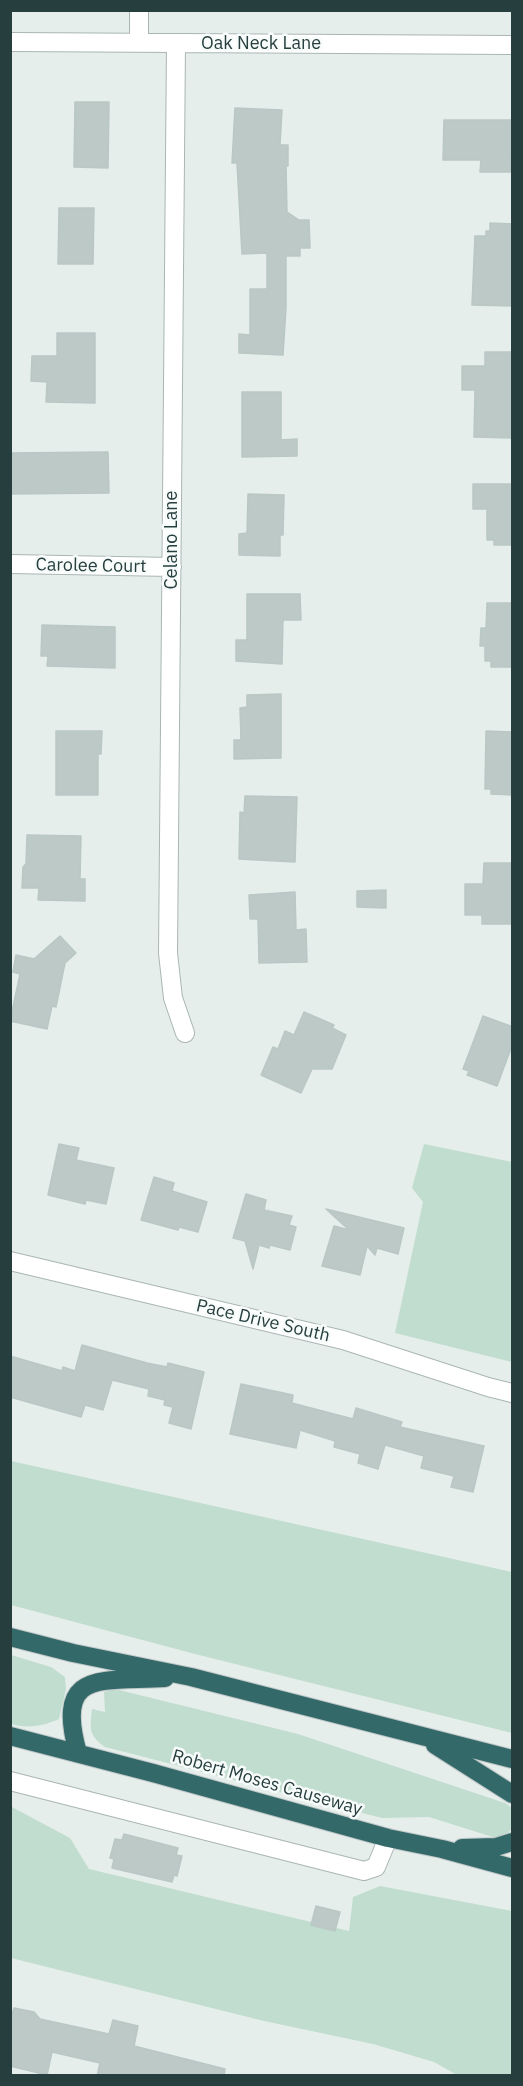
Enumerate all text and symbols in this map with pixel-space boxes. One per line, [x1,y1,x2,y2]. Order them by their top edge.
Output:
street label: Oak Neck Lane [201,33,321,55]
street label: Celano Lane [161,491,183,589]
street label: Carolee Court [35,554,147,578]
street label: Pace Drive South [194,1295,332,1347]
street label: Robert Moses Causeway [169,1745,365,1821]

